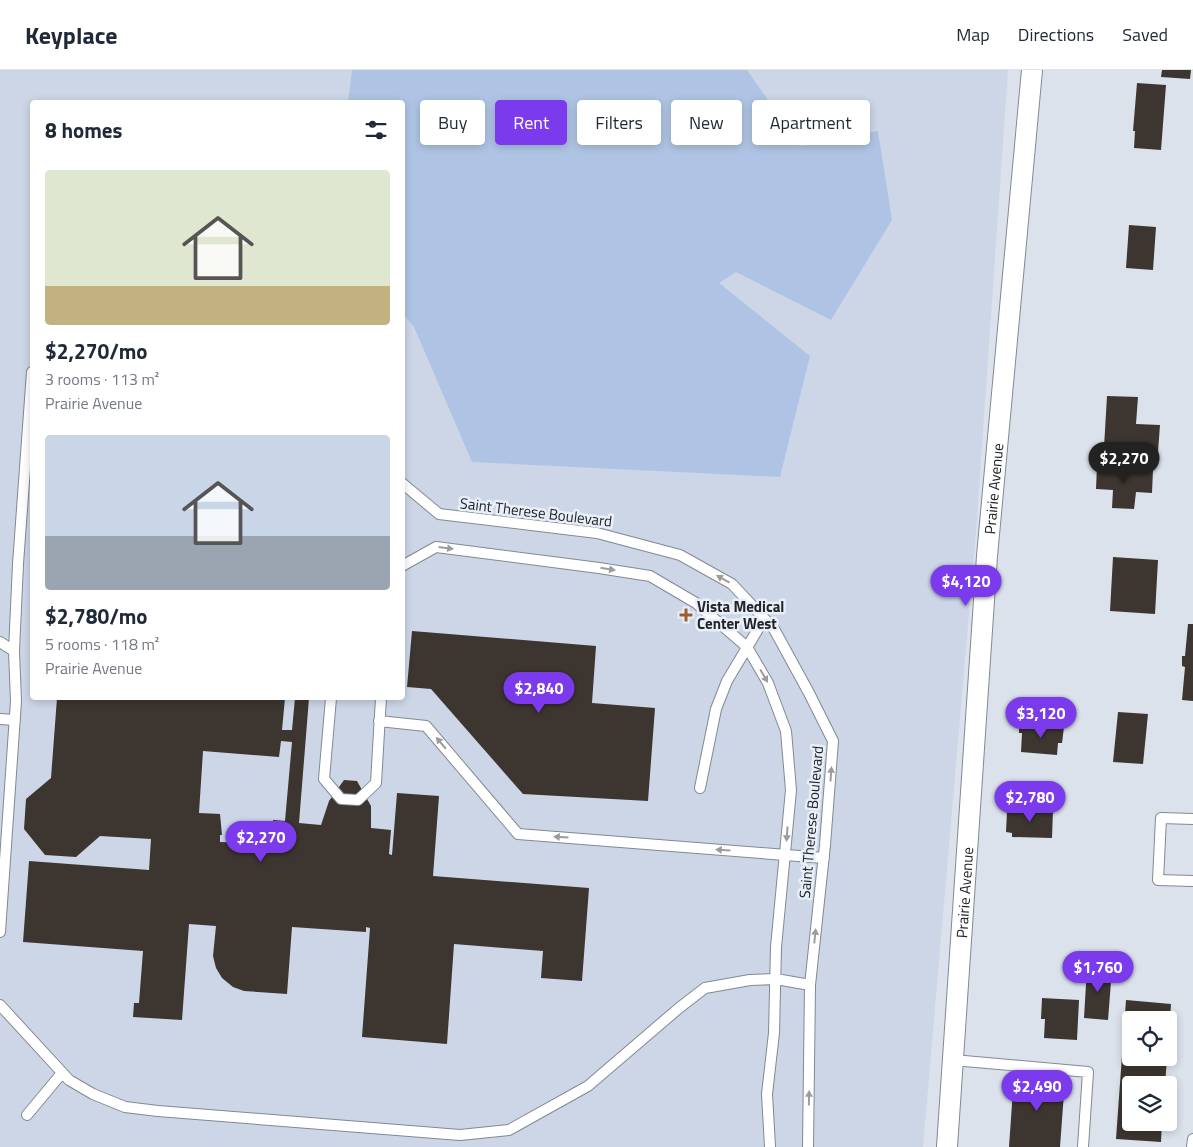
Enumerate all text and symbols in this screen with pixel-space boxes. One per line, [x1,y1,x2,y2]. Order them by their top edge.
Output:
text: Keyplace [25,17,118,53]
text: Map [956,21,990,48]
text: Directions [1018,21,1094,48]
text: Saved [1122,21,1168,48]
chip: Buy [420,100,485,145]
chip: Rent [495,100,567,145]
chip: Filters [577,100,661,145]
chip: New [671,100,742,145]
chip: Apartment [752,100,870,145]
text: 8 homes [45,114,122,146]
icon: filters [362,116,390,144]
icon: home [173,203,263,293]
text: $2,270/mo [45,335,147,367]
text: 3 rooms · 113 m² [45,367,159,391]
text: Prairie Avenue [45,391,142,415]
street label: Prairie Avenue [978,442,1009,535]
pin: $2,270 [1083,442,1165,484]
text: $2,270 [1099,446,1149,470]
icon: home [173,468,263,558]
street label: Saint Therese Boulevard [459,491,613,533]
one-way arrow [439,545,455,553]
pin: $4,120 [925,564,1007,607]
one-way arrow [600,566,616,574]
text: $4,120 [941,569,991,593]
one-way arrow [716,574,729,583]
place label: Vista Medical Center West [697,595,784,635]
text: $2,780/mo [45,600,147,632]
marker: Vista Medical Center West [679,608,693,622]
text: 5 rooms · 118 m² [45,632,159,656]
text: Prairie Avenue [45,656,142,680]
one-way arrow [759,670,768,683]
pin: $2,840 [498,672,580,714]
text: $2,840 [514,676,564,700]
pin: $3,120 [1000,696,1082,739]
text: $3,120 [1016,701,1066,725]
one-way arrow [435,736,446,749]
street label: Saint Therese Boulevard [793,745,829,899]
one-way arrow [827,766,835,782]
pin: $2,780 [989,780,1071,823]
text: $2,780 [1005,785,1055,809]
pin: $2,270 [220,820,302,863]
text: $2,270 [236,825,286,849]
one-way arrow [783,826,791,842]
one-way arrow [553,833,569,841]
one-way arrow [715,845,731,853]
street label: Prairie Avenue [950,846,979,939]
one-way arrow [812,928,820,944]
pin: $1,760 [1057,950,1139,993]
text: $1,760 [1073,955,1123,979]
map controls [1122,1011,1177,1131]
button: locate [1122,1011,1177,1066]
pin: $2,490 [996,1070,1078,1112]
text: $2,490 [1012,1074,1062,1098]
button: layers [1122,1076,1177,1131]
one-way arrow [805,1090,813,1106]

